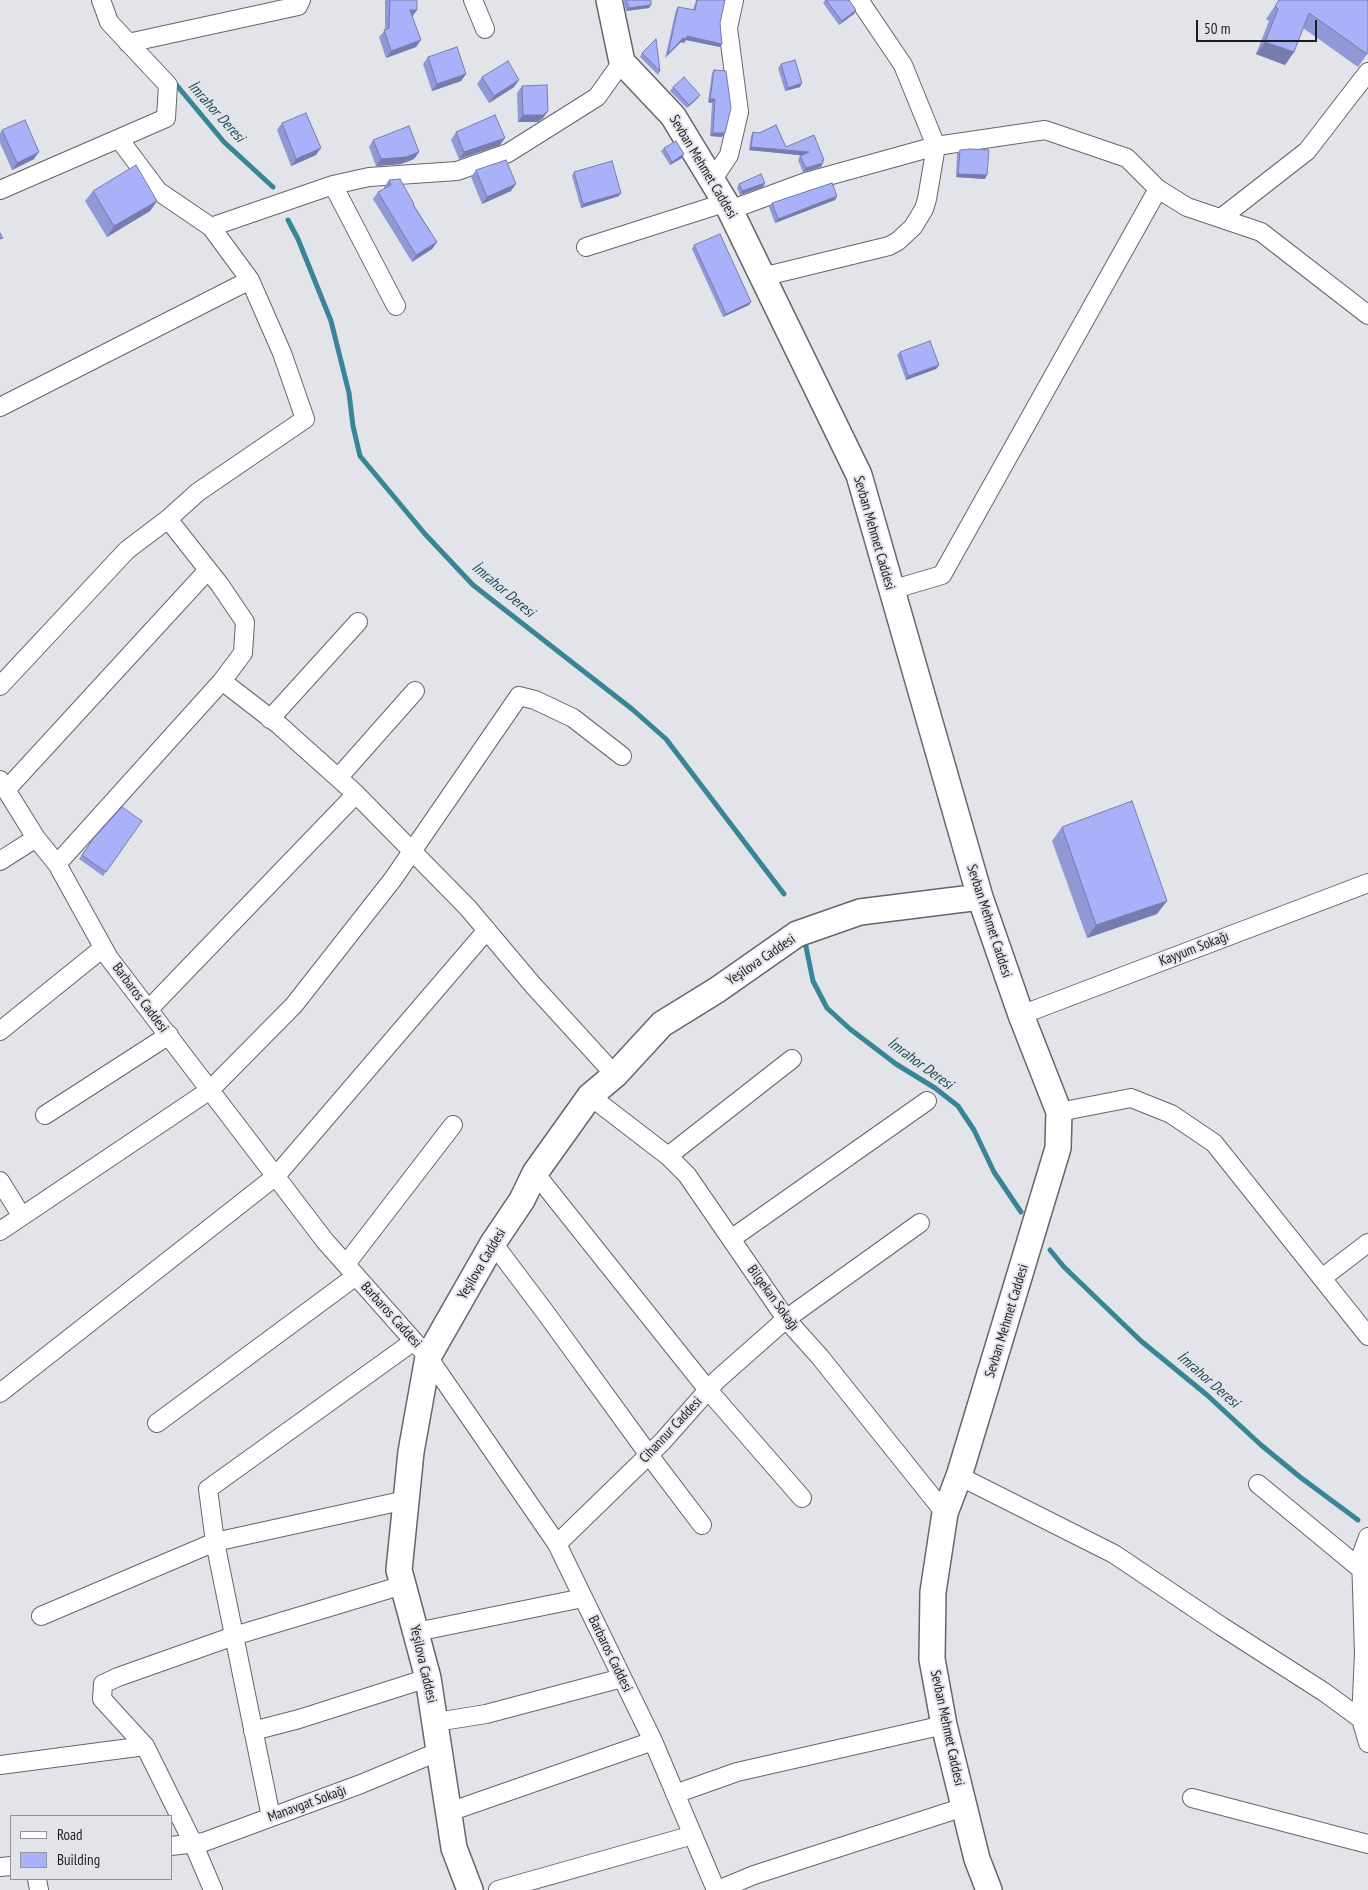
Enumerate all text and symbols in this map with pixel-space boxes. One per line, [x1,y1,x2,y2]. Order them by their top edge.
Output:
scale bar [1198,10,1319,42]
text: 50 m [1204,19,1230,38]
water label: İmrahor Deresi [184,78,248,146]
street label: Sevban Mehmet Caddesi [665,112,741,222]
street label: Sevban Mehmet Caddesi [850,474,898,592]
water label: İmrahor Deresi [468,559,538,621]
street label: Sevban Mehmet Caddesi [963,862,1015,980]
street label: Kayyum Sokağı [1157,928,1231,970]
street label: Yeşilova Caddesi [723,931,799,989]
street label: Barbaros Caddesi [108,960,172,1036]
water label: İmrahor Deresi [884,1034,956,1094]
street label: Yeşilova Caddesi [454,1226,510,1302]
street label: Bilgekan Sokağı [744,1262,802,1334]
street label: Sevban Mehmet Caddesi [982,1262,1032,1380]
street label: Barbaros Caddesi [357,1279,425,1351]
water label: İmrahor Deresi [1173,1348,1243,1412]
street label: Cihannur Caddesi [636,1394,706,1466]
street label: Barbaros Caddesi [584,1613,636,1695]
street label: Yeşilova Caddesi [406,1623,440,1705]
street label: Sevban Mehmet Caddesi [927,1669,967,1787]
street label: Manavgat Sokağı [265,1782,349,1826]
legend [10,1815,172,1880]
text: Road [57,1825,83,1844]
text: Building [57,1850,100,1869]

